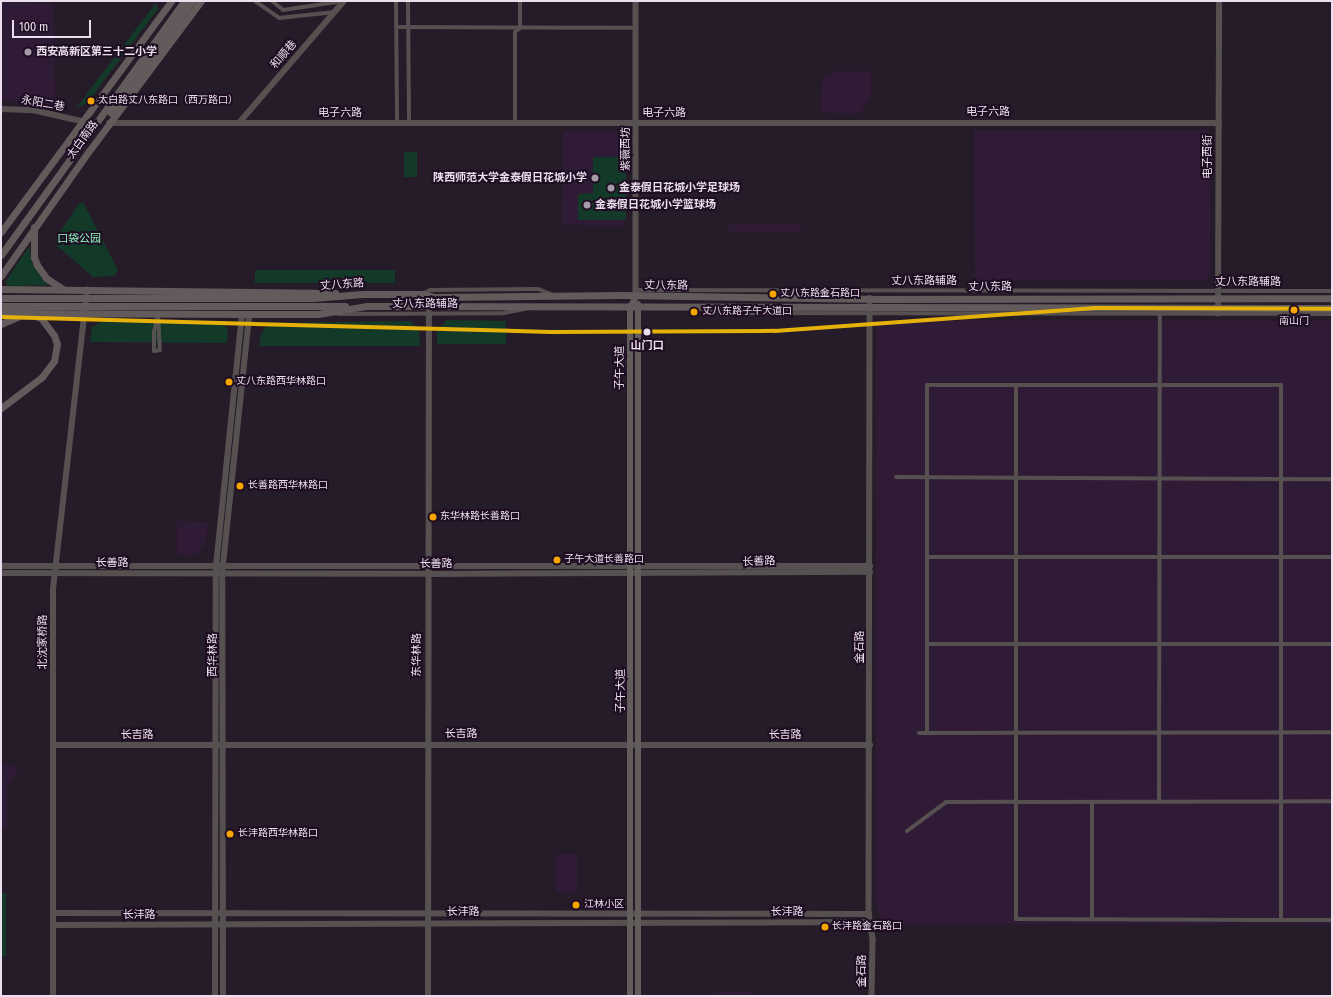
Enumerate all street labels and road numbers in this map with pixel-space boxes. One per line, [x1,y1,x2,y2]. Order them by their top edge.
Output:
street label: 和顺巷 [268,38,300,72]
street label: 永阳二巷 [20,94,66,114]
street label: 电子六路 [966,105,1010,119]
street label: 电子六路 [318,106,362,120]
street label: 电子六路 [642,106,686,120]
street label: 太白南路 [65,118,101,162]
street label: 紫薇西坊 [619,127,633,171]
street label: 电子西街 [1201,135,1215,179]
street label: 丈八东路辅路 [891,274,957,288]
street label: 丈八东路辅路 [1215,275,1281,289]
street label: 丈八东路 [320,277,364,293]
street label: 丈八东路 [644,279,688,293]
street label: 丈八东路 [968,280,1012,294]
street label: 丈八东路辅路 [392,297,458,311]
street label: 子午大道 [613,346,627,390]
street label: 长善路 [742,555,776,569]
street label: 长善路 [96,556,128,570]
street label: 长善路 [420,557,452,571]
street label: 北沈家桥路 [36,615,50,669]
street label: 金石路 [853,631,867,663]
street label: 西华林路 [206,633,220,677]
street label: 东华林路 [410,633,424,677]
street label: 子午大道 [614,669,628,713]
street label: 长吉路 [445,727,477,741]
street label: 长吉路 [121,728,153,742]
street label: 长吉路 [769,728,801,742]
street label: 长沣路 [447,905,479,919]
street label: 长沣路 [771,905,803,919]
street label: 长沣路 [123,908,155,922]
street label: 金石路 [855,955,869,987]

